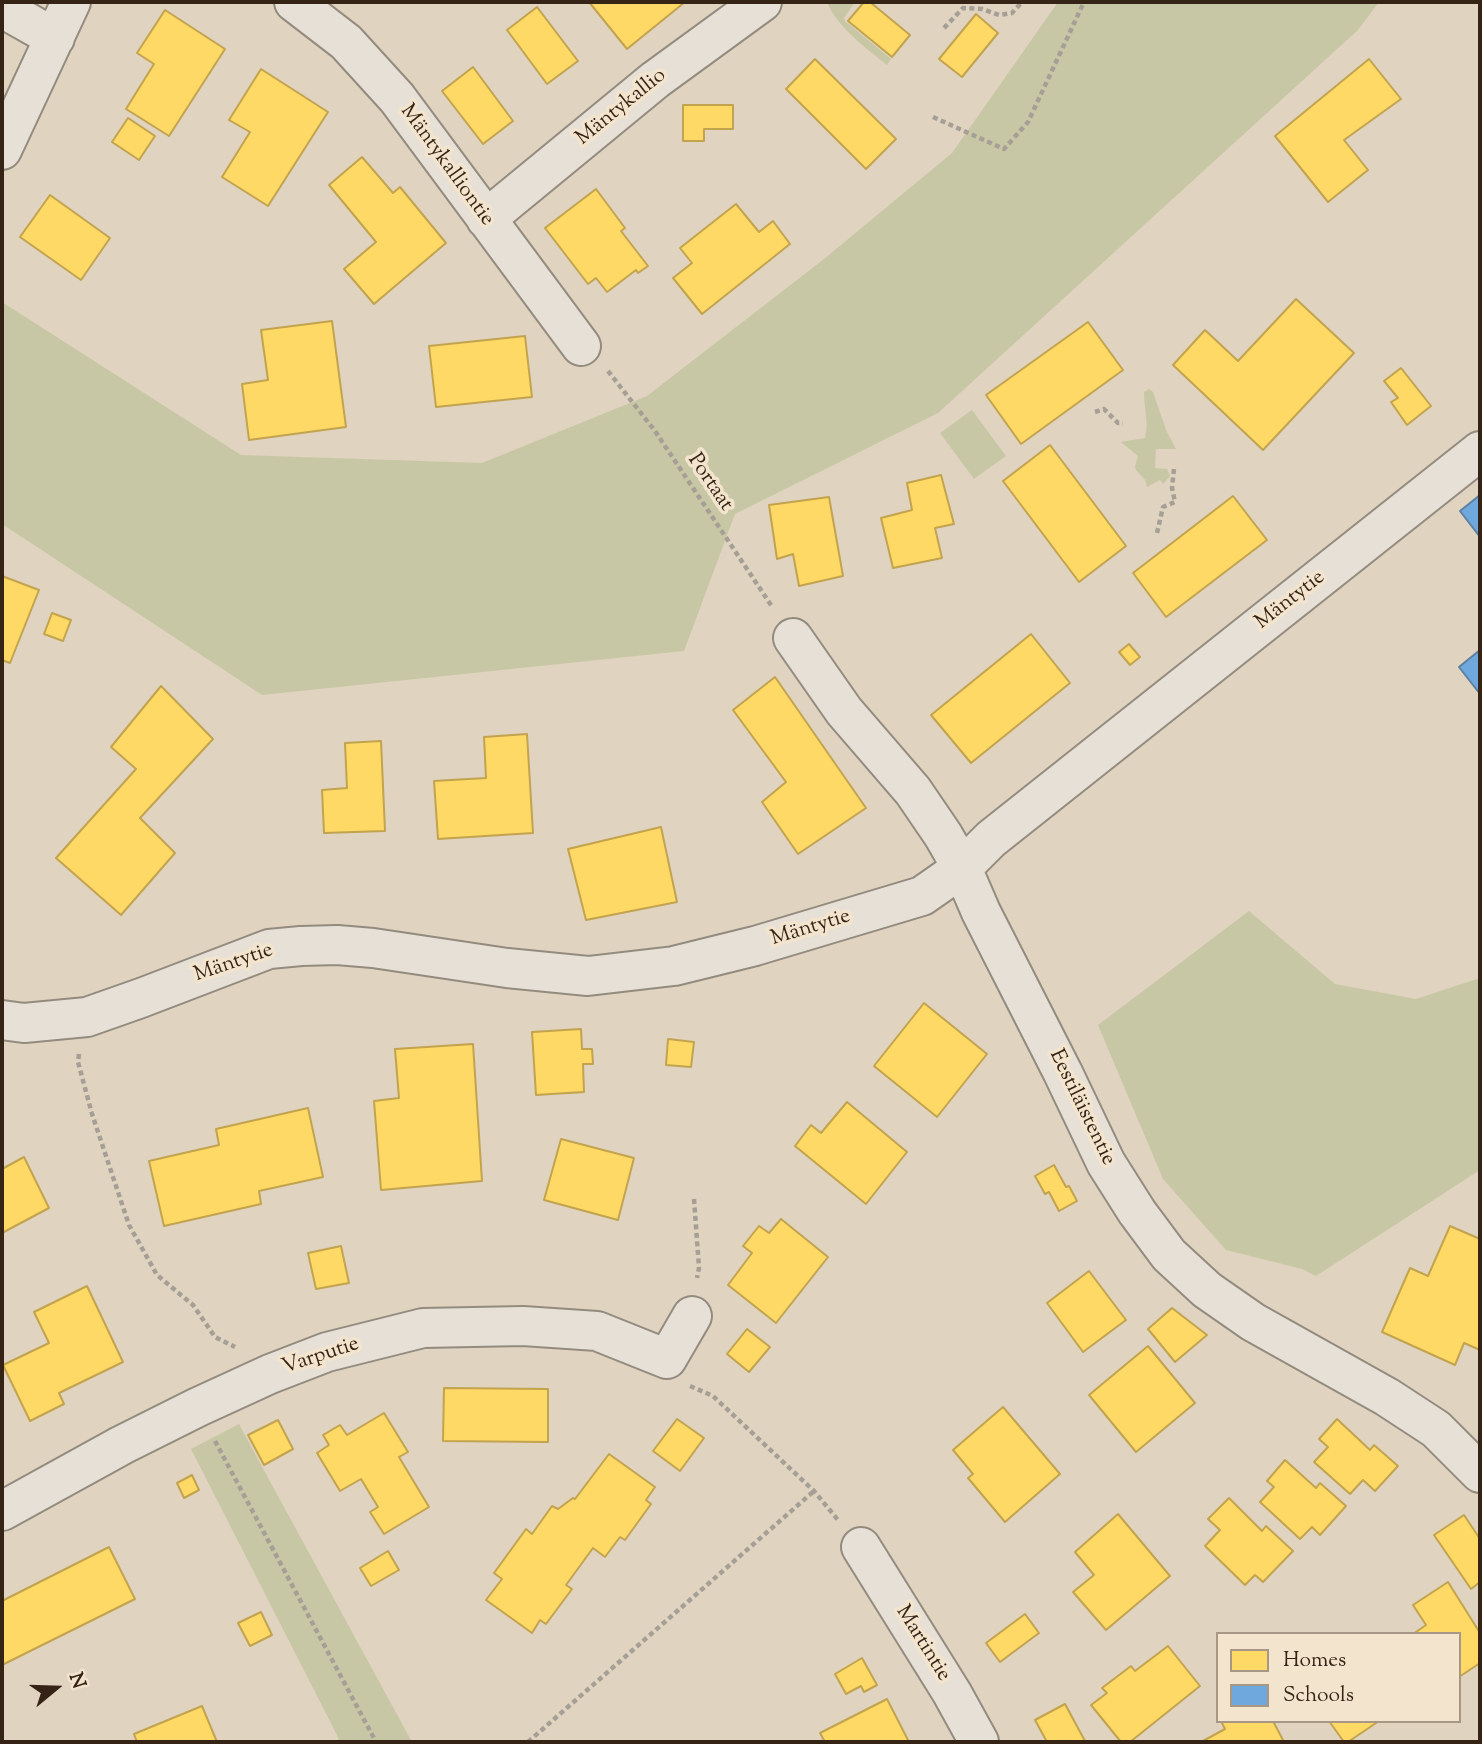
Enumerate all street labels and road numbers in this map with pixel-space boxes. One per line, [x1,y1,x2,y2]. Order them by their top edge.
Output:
street label: Mäntykallio [572,64,672,152]
street label: Mäntykalliontie [394,100,498,232]
street label: Portaat [681,450,737,516]
street label: Mäntytie [1251,566,1331,636]
street label: Mäntytie [768,905,854,953]
street label: Mäntytie [191,939,277,989]
street label: Eestiläistentie [1042,1046,1120,1170]
street label: Varputie [279,1333,363,1381]
street label: Martintie [889,1601,955,1687]

